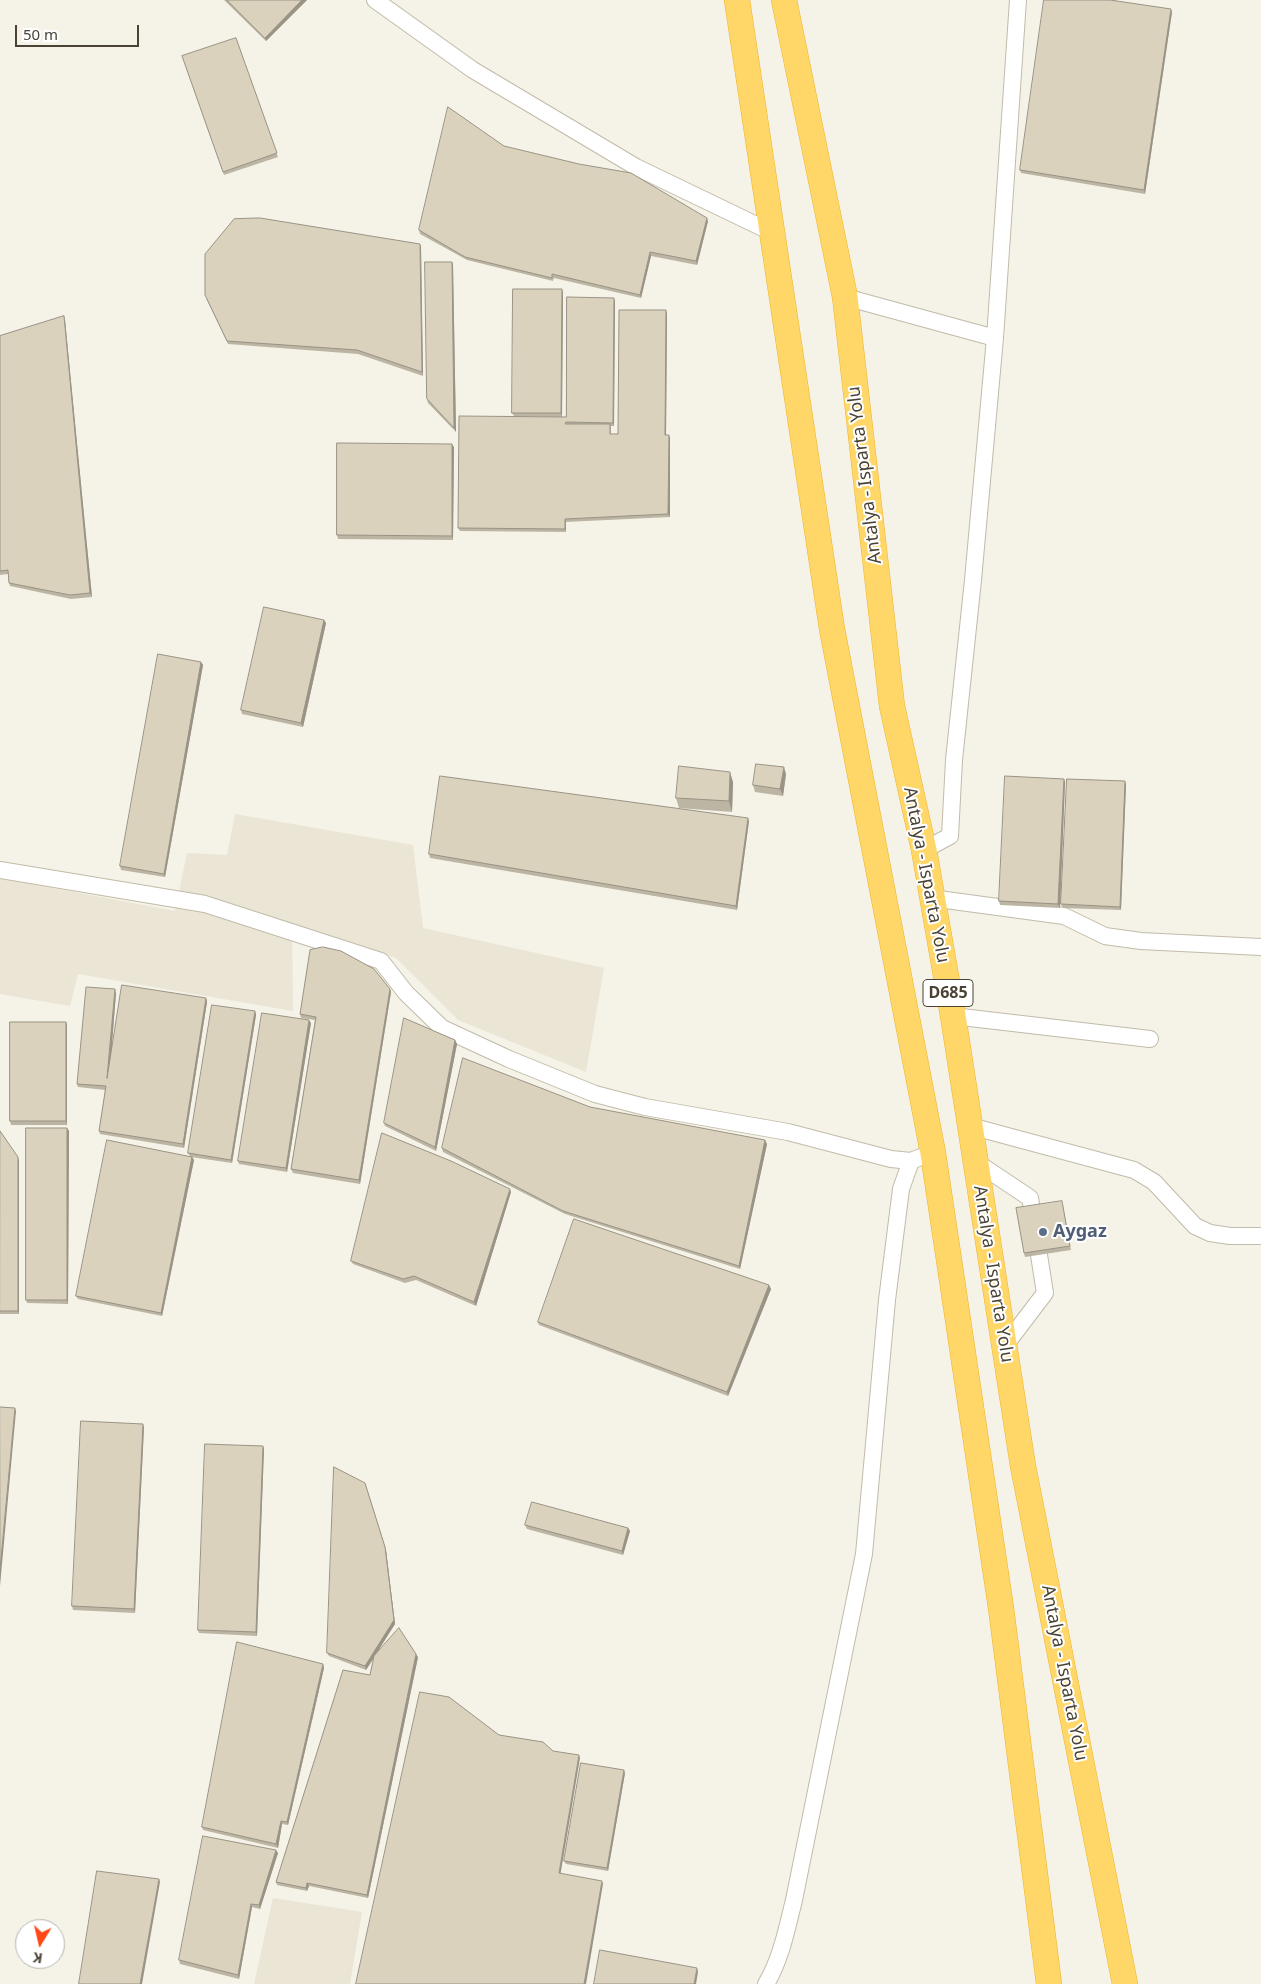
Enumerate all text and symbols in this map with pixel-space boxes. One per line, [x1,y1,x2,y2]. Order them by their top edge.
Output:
scale bar [18,15,141,47]
text: 50 m [23,24,58,44]
street label: Antalya - Isparta Yolu [843,385,887,565]
street label: Antalya - Isparta Yolu [898,785,954,965]
road number: D685 [923,980,973,1006]
street label: Antalya - Isparta Yolu [968,1184,1018,1364]
place label: Aygaz [1053,1221,1107,1243]
marker: Aygaz [1037,1226,1049,1238]
street label: Antalya - Isparta Yolu [1036,1583,1092,1763]
north arrow [15,1919,65,1969]
text: K [32,1948,44,1968]

